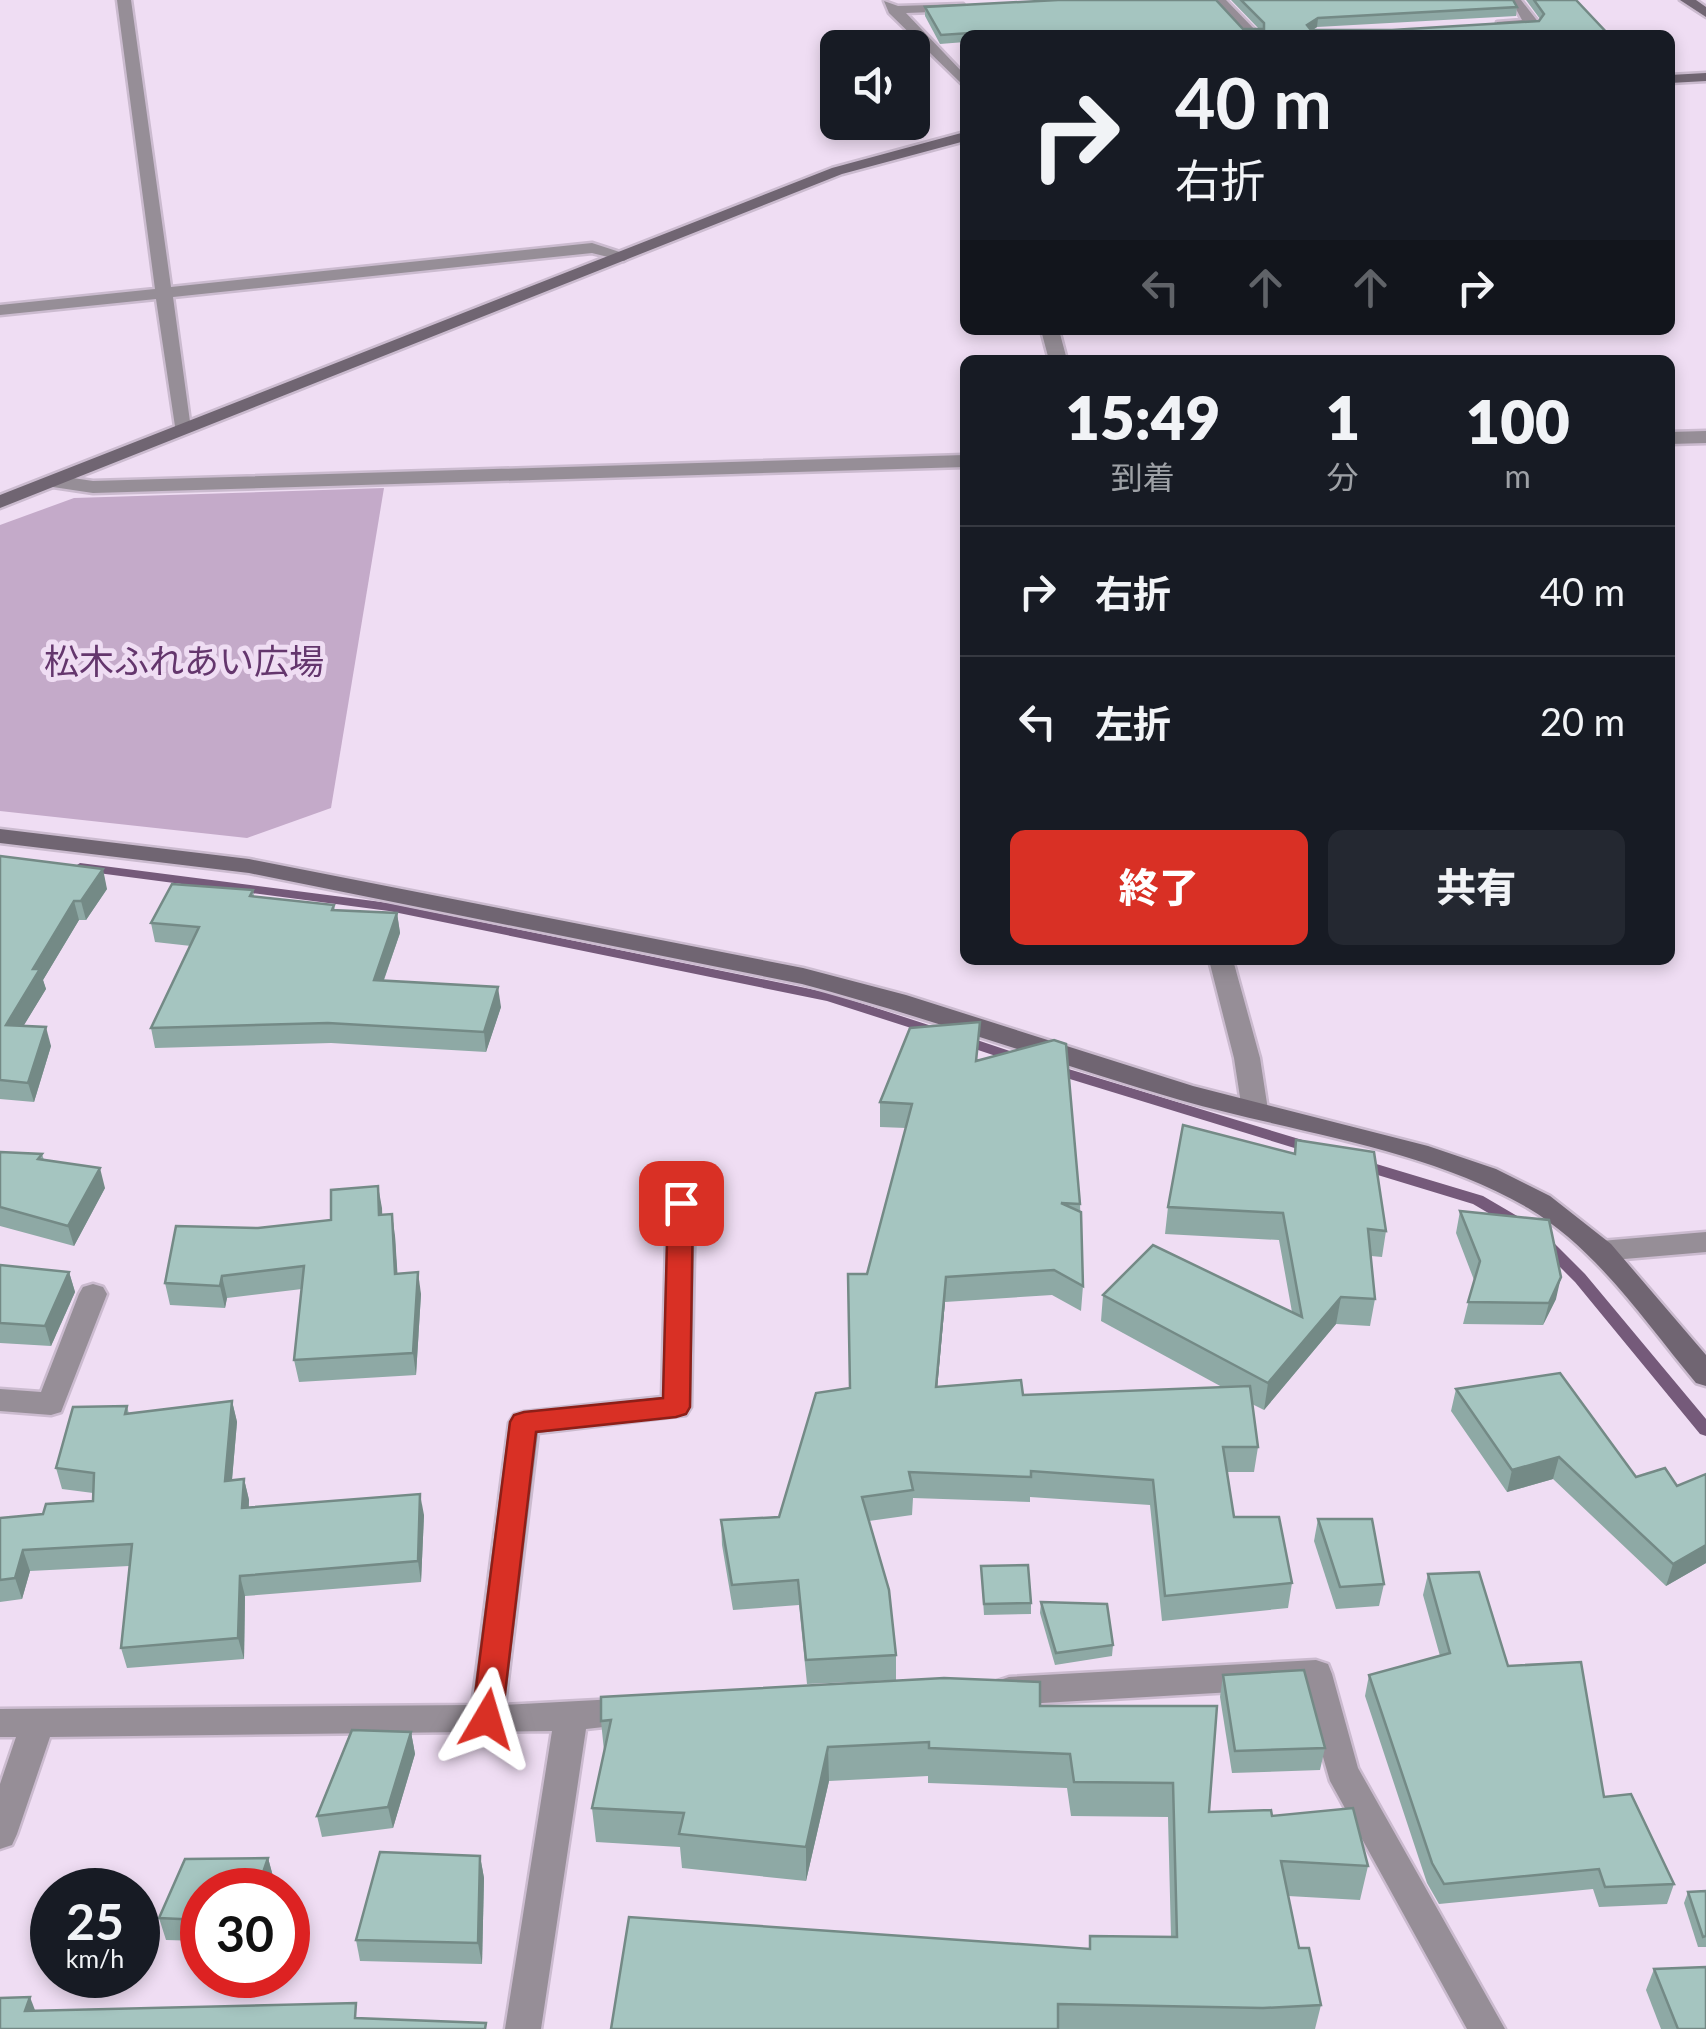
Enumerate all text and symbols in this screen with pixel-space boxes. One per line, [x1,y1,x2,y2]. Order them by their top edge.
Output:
map controls [820,30,930,140]
button: sound [820,30,930,140]
text: 40 m [1175,60,1332,144]
icon: right [1010,70,1140,200]
text: 右折 [1175,153,1265,207]
icon: left [1133,260,1188,315]
icon: ahead [1238,260,1293,315]
icon: ahead [1343,260,1398,315]
icon: right [1448,260,1503,315]
text: 15:49 [1065,381,1220,453]
text: 1 [1325,381,1360,453]
text: 100 [1465,385,1570,457]
text: m [1504,456,1531,495]
text: 到着 [1111,457,1175,496]
text: 分 [1327,457,1359,496]
icon: right [1010,564,1065,619]
text: 40 m [1540,568,1625,614]
text: 右折 [1095,570,1171,616]
park label: 松木ふれあい広場 [44,639,324,681]
icon: left [1010,694,1065,749]
text: 20 m [1540,698,1625,744]
text: 左折 [1095,700,1171,746]
button: 終了 [1010,830,1308,945]
button: 共有 [1328,830,1625,945]
pin [639,1161,724,1246]
icon: arrive [654,1176,709,1231]
position arrow [435,1667,539,1771]
speed limit sign: 30 [180,1868,310,1998]
text: 25 [66,1891,124,1951]
text: km/h [66,1943,124,1973]

